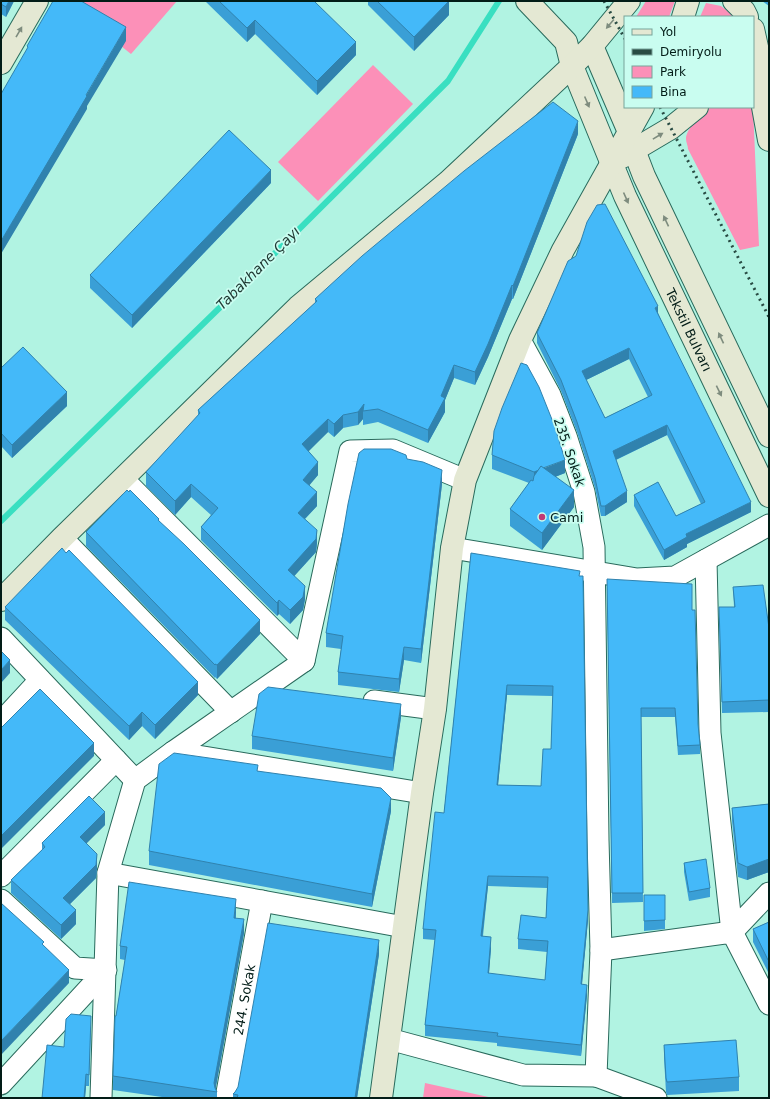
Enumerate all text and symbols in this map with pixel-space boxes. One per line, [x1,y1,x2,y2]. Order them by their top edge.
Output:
legend [624,16,754,108]
one-way arrow [606,18,615,29]
text: Yol [659,25,676,39]
one-way arrow [16,26,23,38]
text: Demiryolu [660,45,722,59]
text: Park [660,65,686,79]
text: Bina [660,85,687,99]
one-way arrow [584,97,590,108]
one-way arrow [652,132,664,139]
one-way arrow [624,193,630,205]
one-way arrow [663,215,669,226]
water label: Tabakhane Çayı [213,223,303,313]
street label: Tekstil Bulvarı [662,285,715,374]
one-way arrow [718,332,724,344]
one-way arrow [716,386,722,397]
street label: 235. Sokak [551,416,589,489]
place label: Cami [550,510,583,525]
marker: Cami [537,512,547,522]
street label: 244. Sokak [231,962,258,1037]

